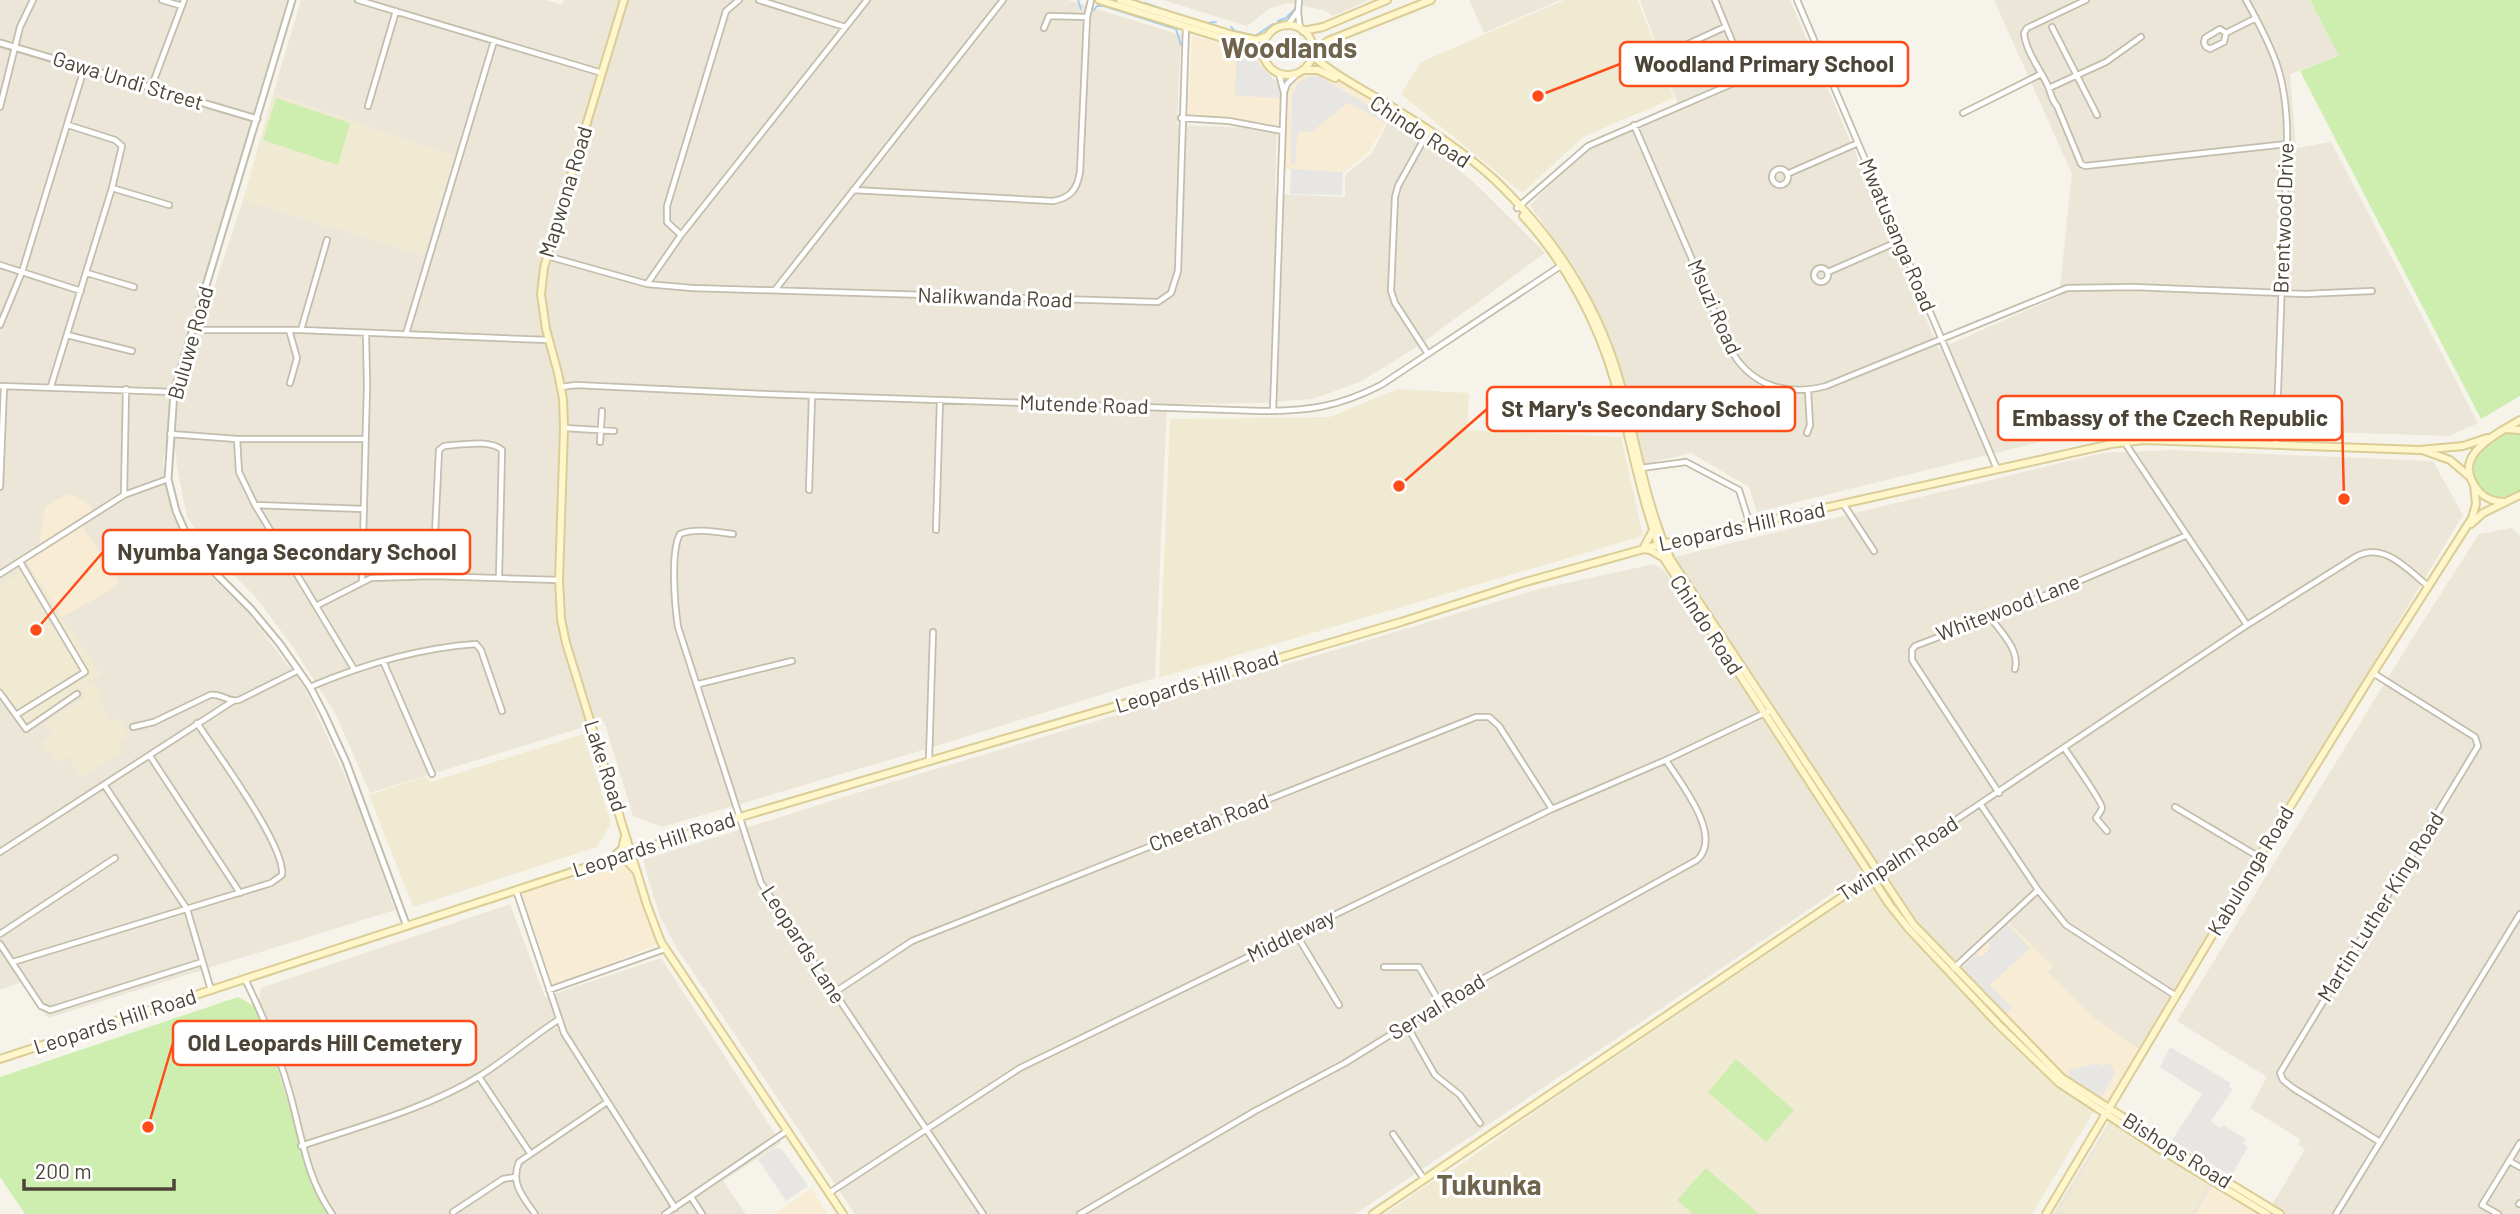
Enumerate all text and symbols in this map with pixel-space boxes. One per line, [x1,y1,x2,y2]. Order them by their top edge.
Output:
district label: Woodlands [1221,30,1357,64]
callout: Woodland Primary School [1620,42,1908,86]
street label: Gawa Undi Street [50,45,207,114]
text: Woodland Primary School [1634,49,1894,77]
street label: Chindo Road [1366,89,1475,172]
street label: Mapwona Road [533,123,596,260]
street label: Brentwood Drive [2267,142,2298,294]
street label: Mwatusanga Road [1855,154,1942,315]
street label: Msuzi Road [1683,255,1747,358]
street label: Nalikwanda Road [917,281,1073,312]
street label: Buluwe Road [161,283,218,402]
callout: St Mary's Secondary School [1487,387,1795,431]
street label: Mutende Road [1019,389,1149,418]
text: St Mary's Secondary School [1501,394,1781,422]
callout: Embassy of the Czech Republic [1998,396,2342,440]
text: Embassy of the Czech Republic [2012,403,2328,431]
street label: Leopards Hill Road [1656,496,1827,555]
callout: Nyumba Yanga Secondary School [103,530,470,574]
text: Nyumba Yanga Secondary School [117,537,457,565]
street label: Whitewood Lane [1932,568,2083,645]
street label: Chindo Road [1666,570,1749,679]
street label: Leopards Hill Road [1112,644,1281,717]
street label: Lake Road [580,717,633,814]
street label: Cheetah Road [1145,787,1272,856]
street label: Kabulonga Road [2201,801,2298,939]
street label: Leopards Hill Road [569,805,738,882]
street label: Martin Luther King Road [2311,807,2448,1006]
street label: Twinpalm Road [1832,810,1962,906]
street label: Leopards Lane [757,881,852,1008]
street label: Middleway [1243,903,1338,967]
street label: Serval Road [1384,967,1489,1044]
street label: Leopards Hill Road [30,982,199,1059]
callout: Old Leopards Hill Cemetery [173,1021,476,1065]
text: Old Leopards Hill Cemetery [188,1028,463,1056]
street label: Bishops Road [2119,1106,2237,1193]
scale bar [24,1148,175,1192]
text: 200 m [35,1158,92,1183]
district label: Tukunka [1437,1167,1541,1201]

